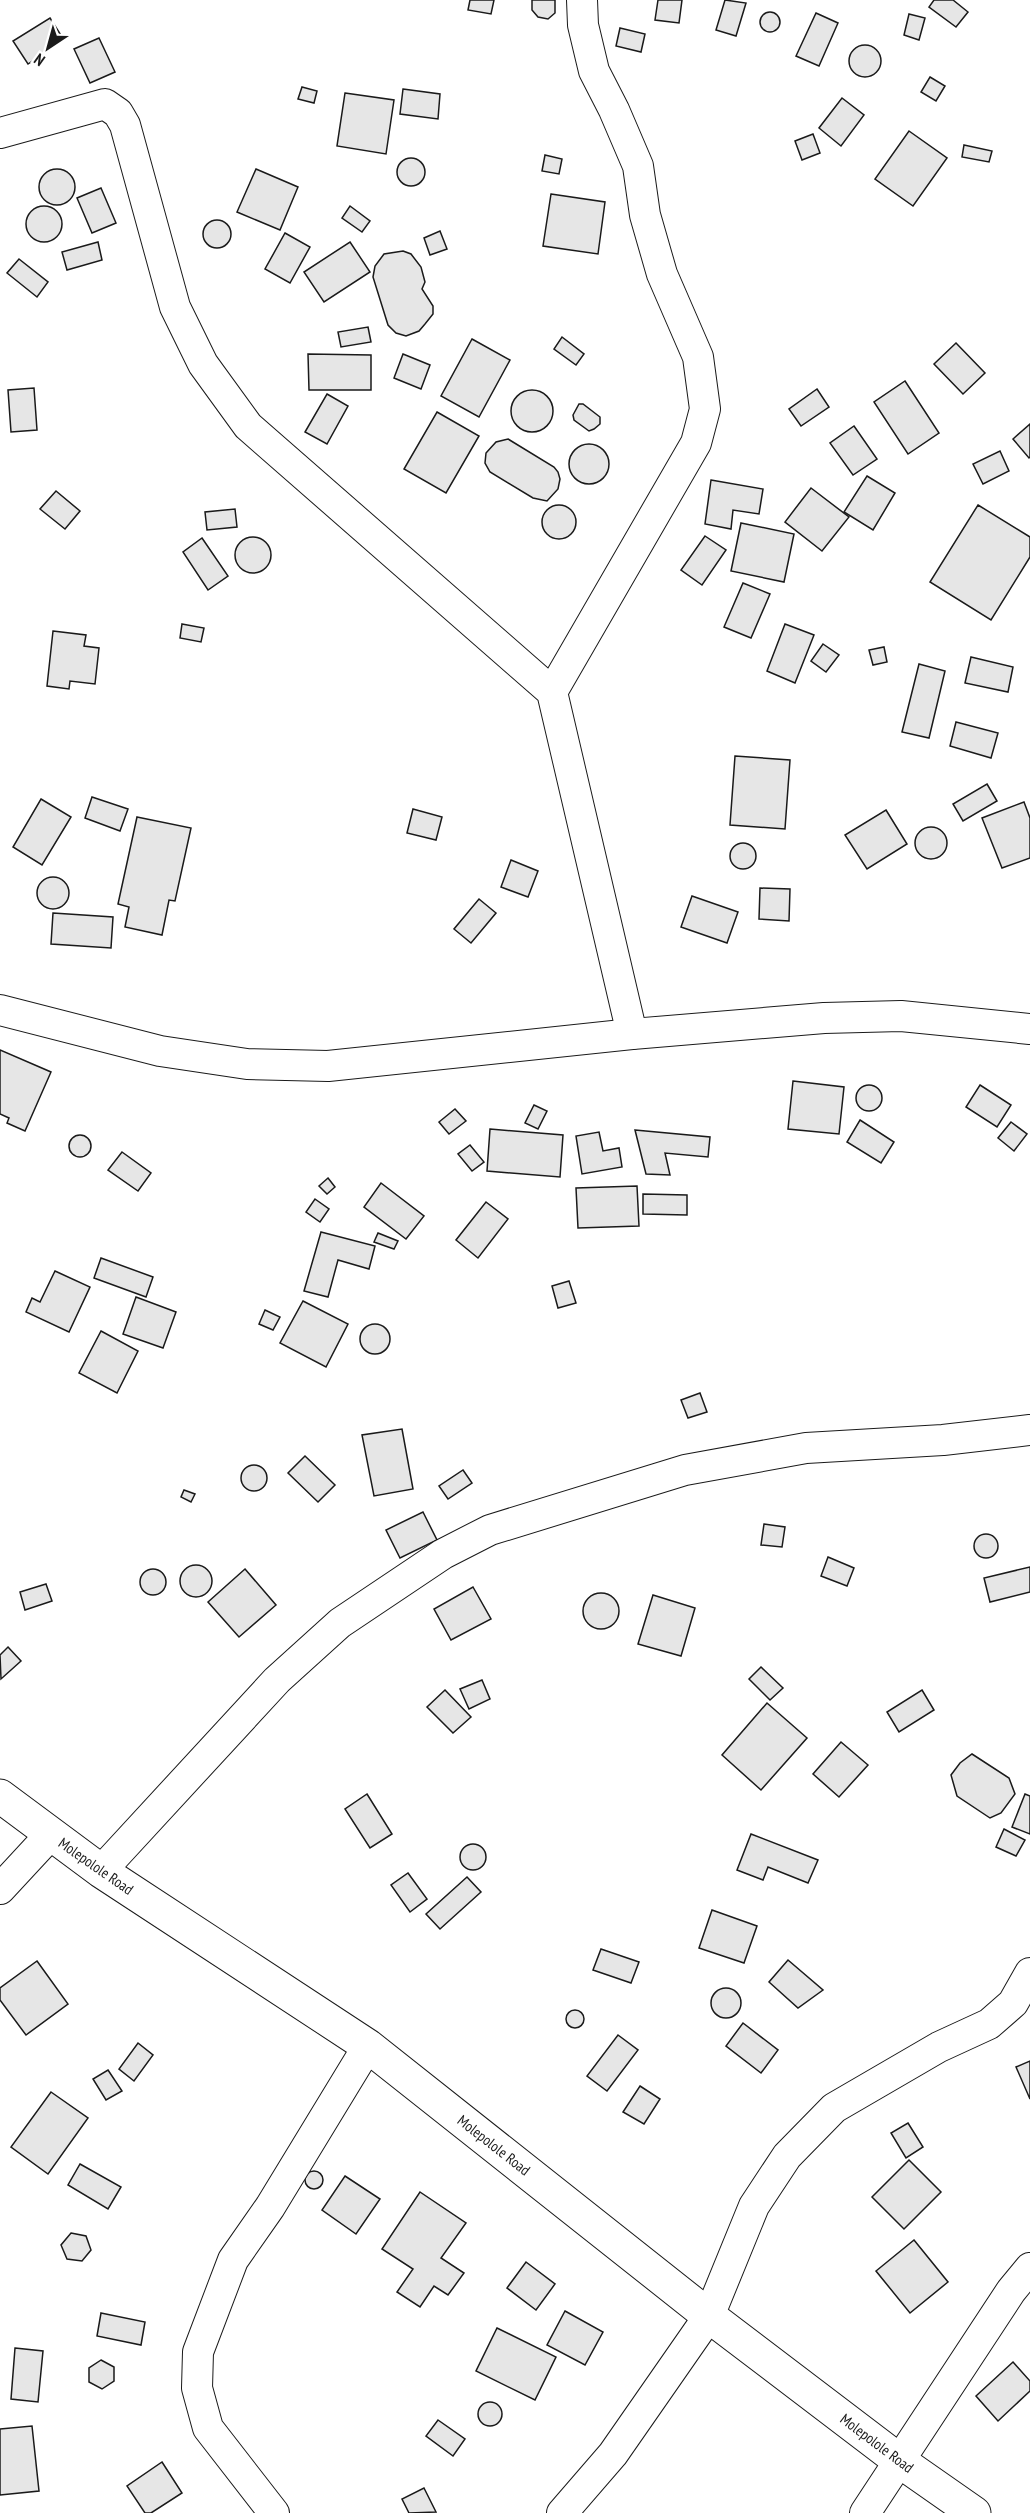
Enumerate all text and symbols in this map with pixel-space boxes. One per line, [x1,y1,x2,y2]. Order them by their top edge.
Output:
north arrow [18,18,78,78]
text: N [30,50,49,71]
street label: Molepolole Road [55,1833,137,1899]
street label: Molepolole Road [454,2111,534,2179]
street label: Molepolole Road [836,2409,918,2477]

